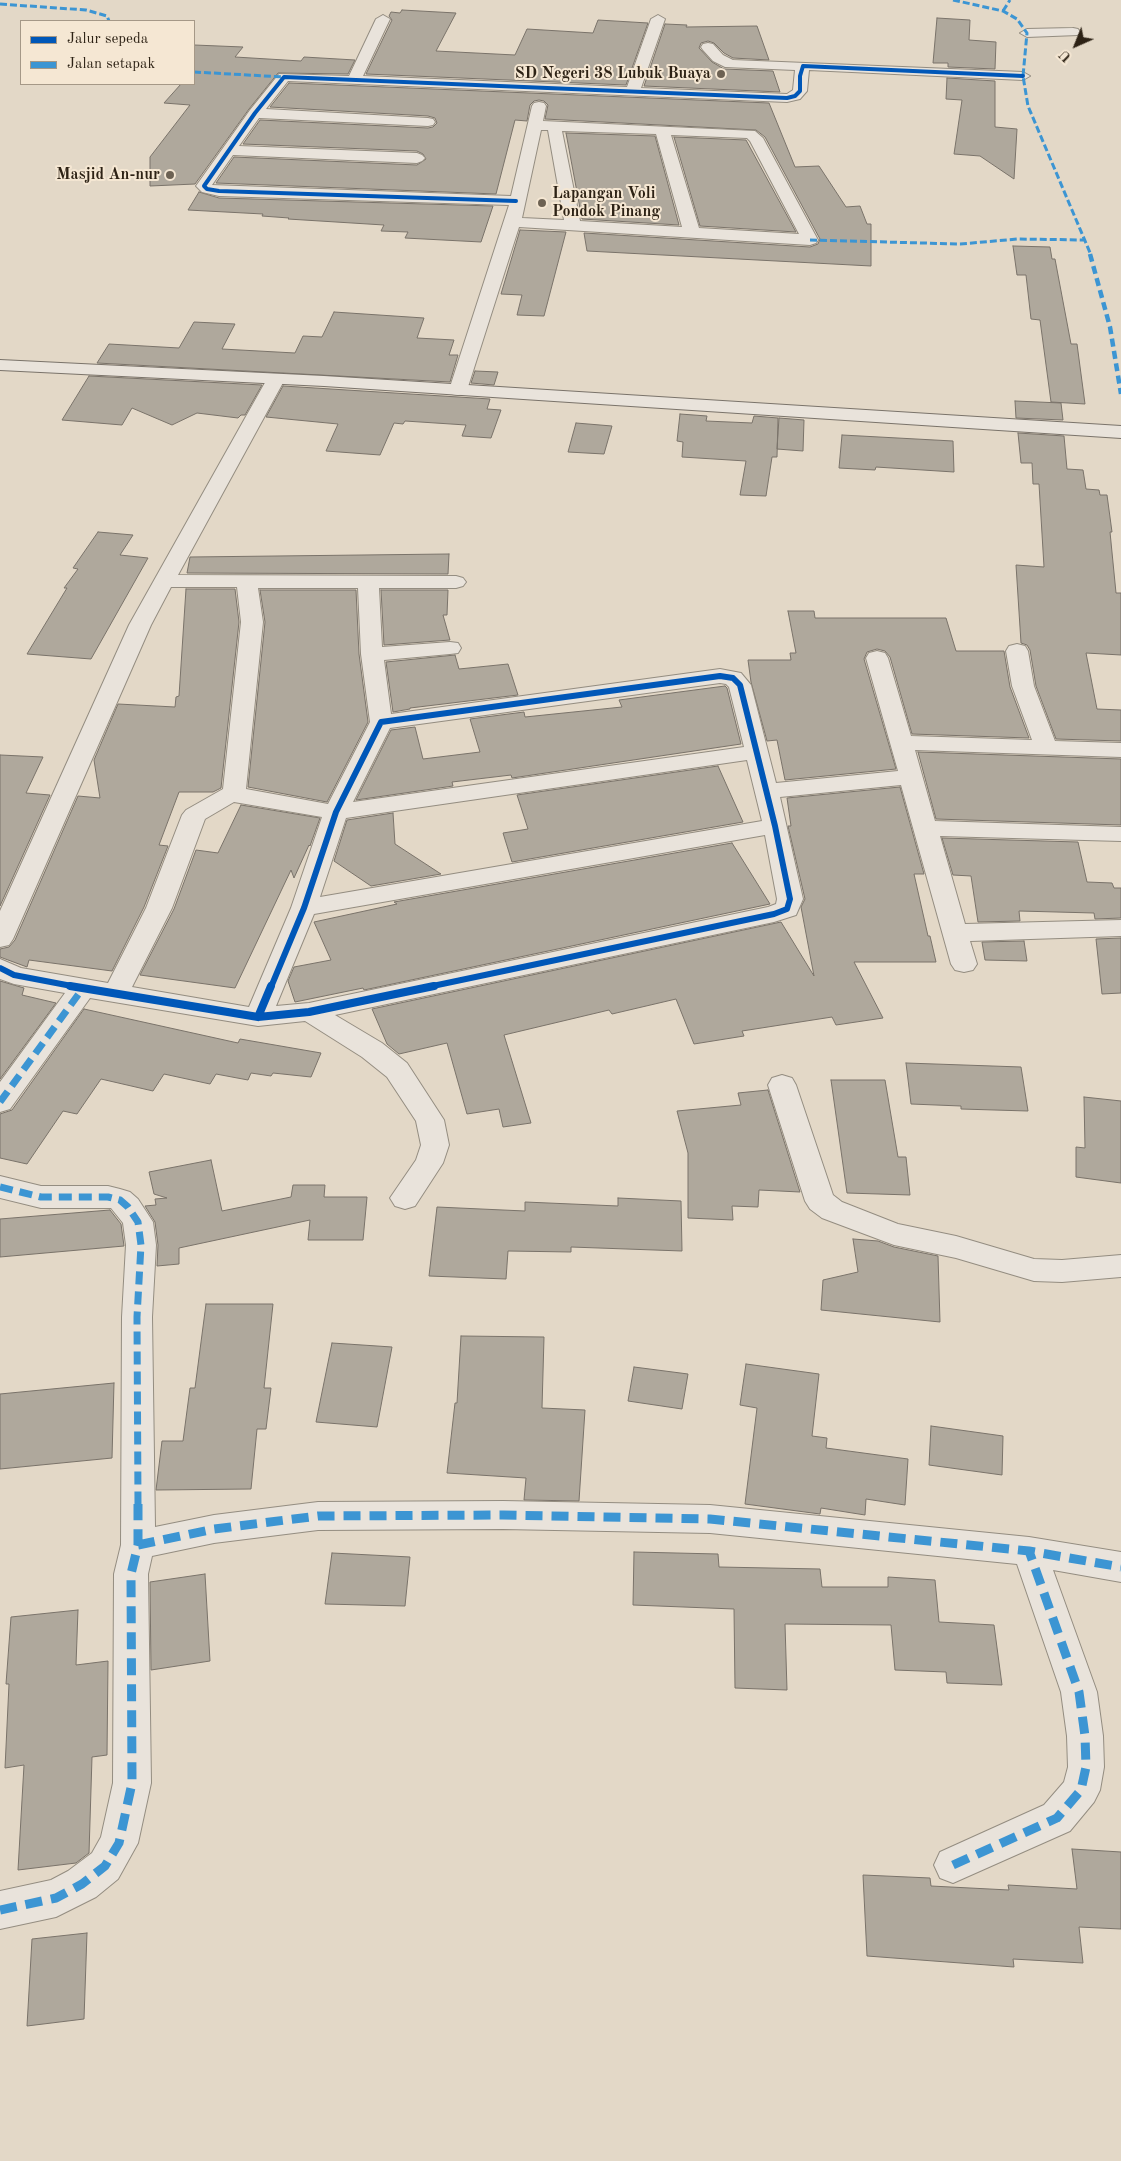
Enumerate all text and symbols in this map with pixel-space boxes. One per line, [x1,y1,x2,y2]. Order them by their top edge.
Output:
legend [20,20,195,85]
north arrow [1051,20,1101,70]
text: Jalur sepeda [67,32,148,47]
text: U [1057,47,1074,65]
text: Jalan setapak [67,57,155,72]
place label: SD Negeri 38 Lubuk Buaya [515,64,711,84]
marker: SD Negeri 38 Lubuk Buaya [715,68,727,80]
place label: Masjid An-nur [56,165,160,185]
marker: Masjid An-nur [164,169,176,181]
place label: Lapangan Voli Pondok Pinang [552,184,660,222]
marker: Lapangan Voli Pondok Pinang [536,197,548,209]

